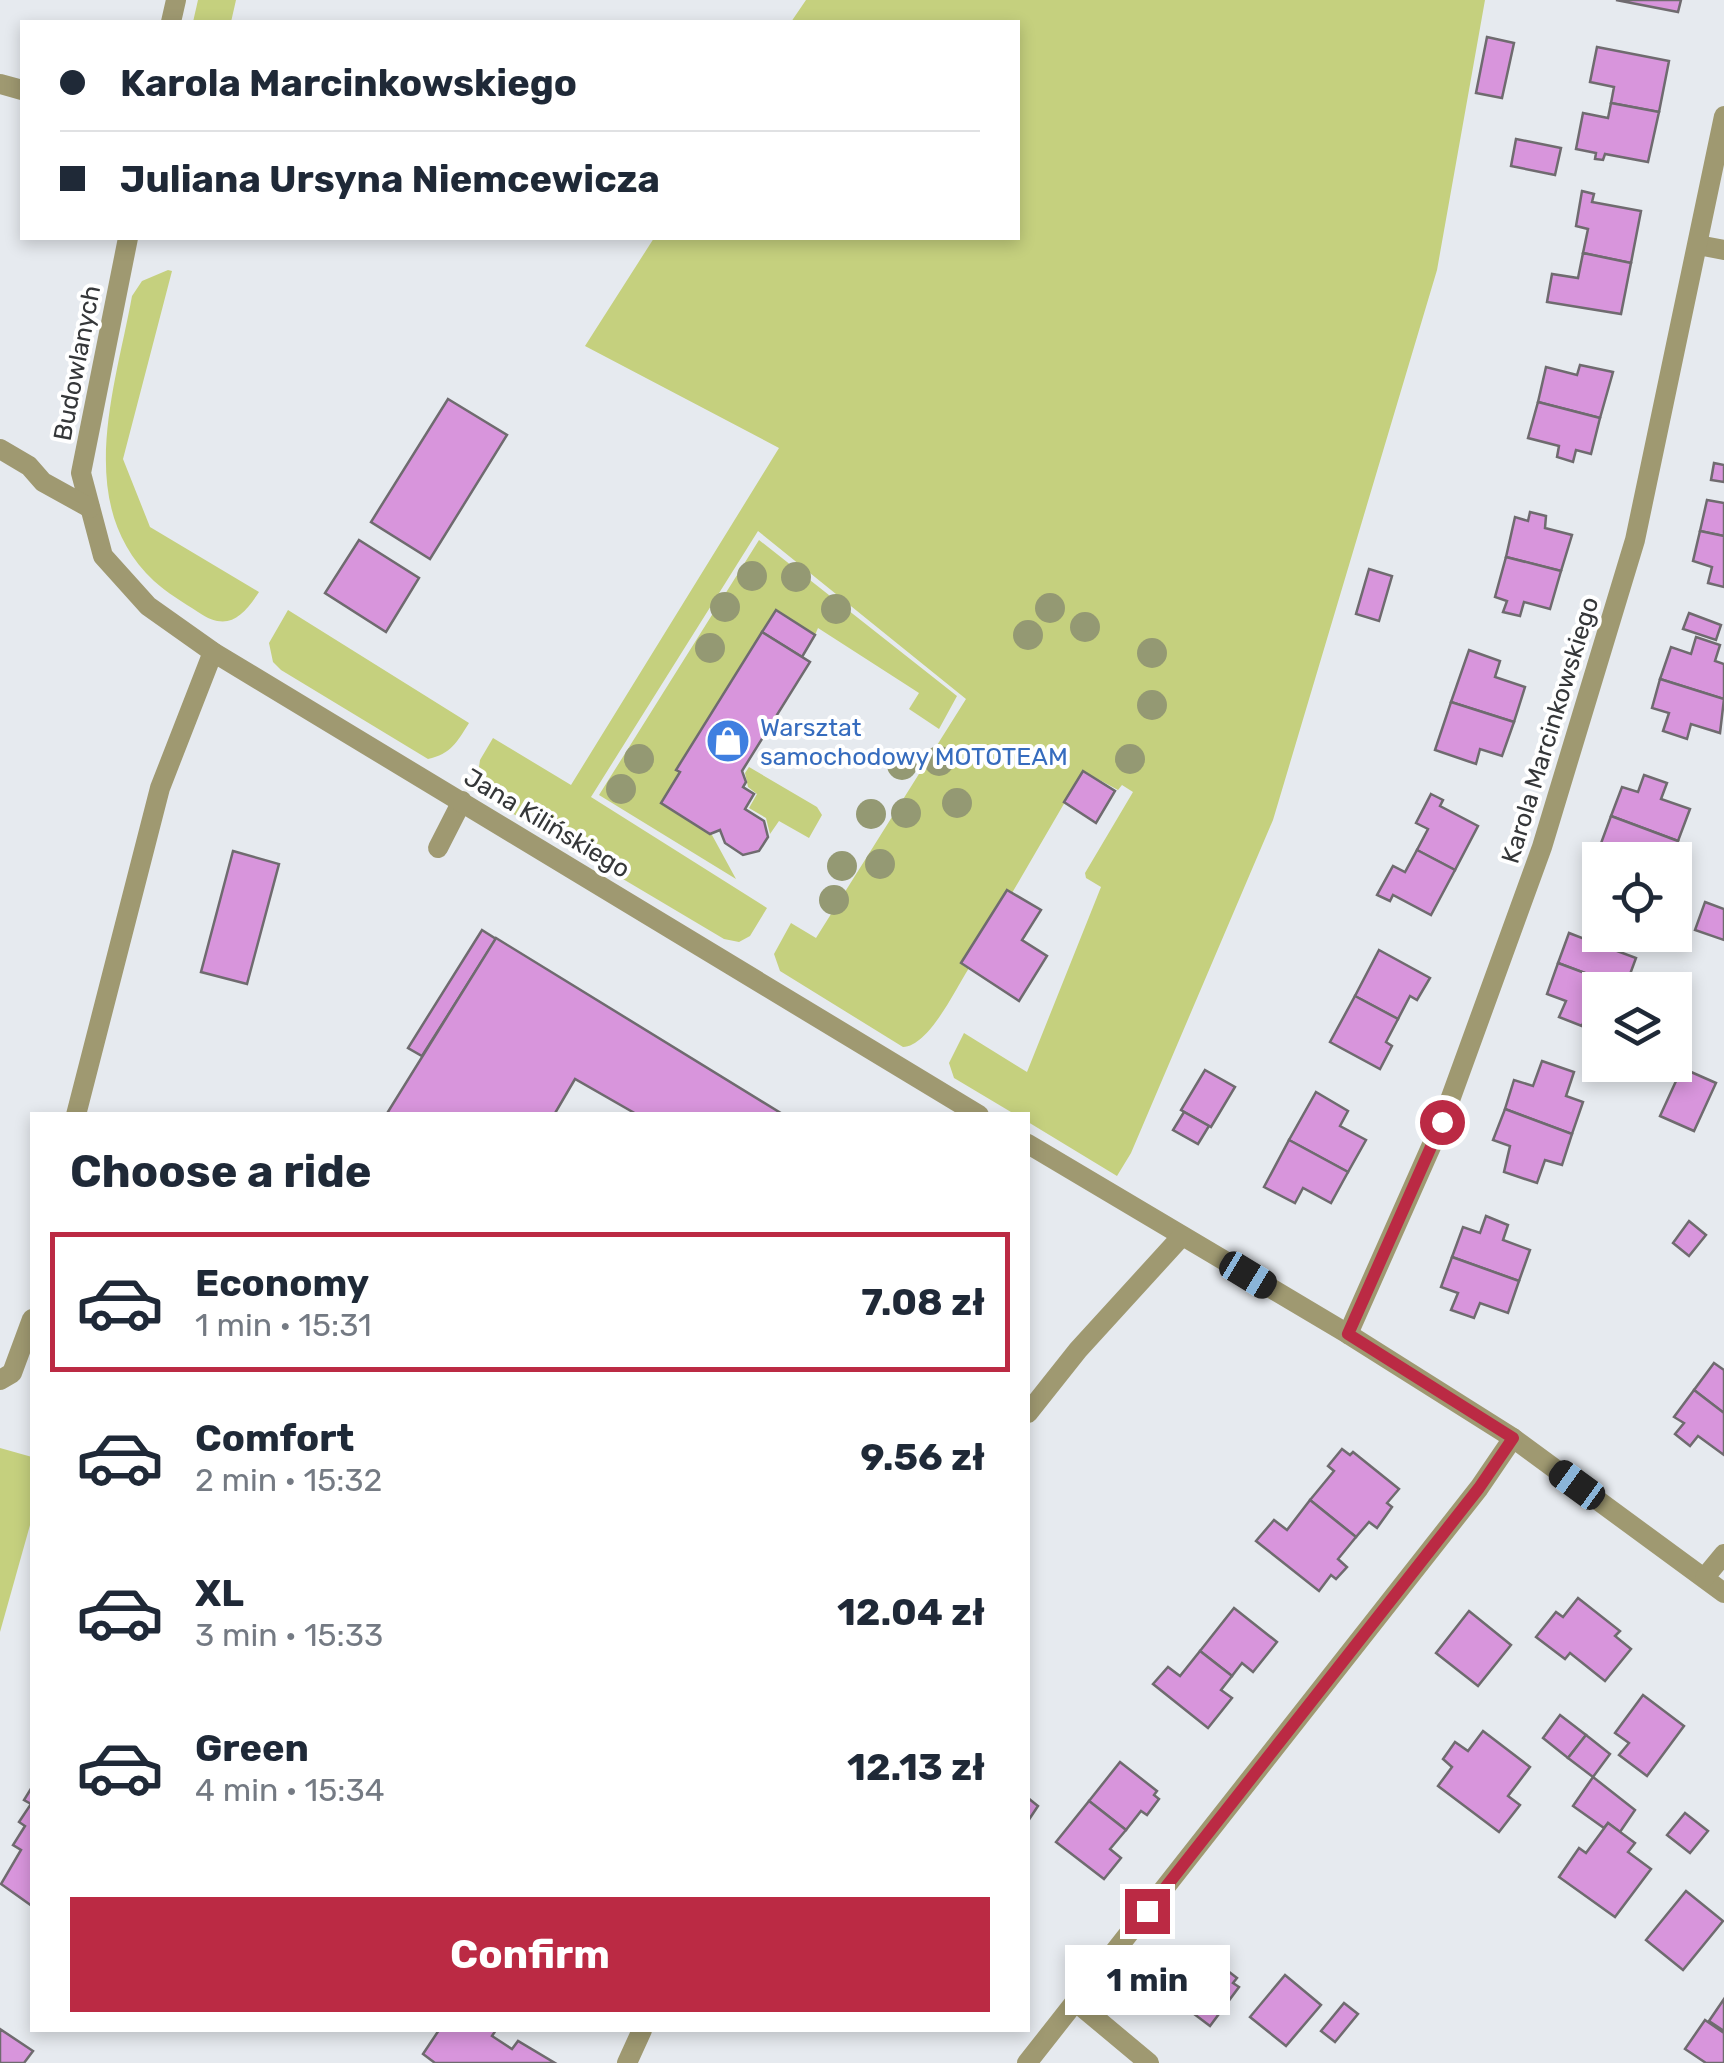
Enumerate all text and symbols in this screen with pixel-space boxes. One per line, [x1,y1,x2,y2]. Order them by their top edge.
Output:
text: Karola Marcinkowskiego [120,60,577,106]
text: Juliana Ursyna Niemcewicza [120,156,660,202]
street label: Budowlanych [48,283,106,443]
street label: Karola Marcinkowskiego [1496,593,1604,867]
place label: Warsztat samochodowy MOTOTEAM [760,713,1068,771]
shop icon: Warsztat samochodowy MOTOTEAM [705,718,751,764]
street label: Jana Kilińskiego [459,762,635,884]
map controls [1582,842,1692,1082]
button: locate [1582,842,1692,952]
button: layers [1582,972,1692,1082]
route start [1420,1100,1465,1145]
text: Choose a ride [70,1145,372,1198]
car [1215,1247,1281,1303]
icon: car [75,1257,165,1347]
text: Economy [195,1260,369,1306]
text: 7.08 zł [861,1279,985,1325]
text: 1 min · 15:31 [195,1306,372,1344]
icon: car [75,1412,165,1502]
text: Comfort [195,1415,354,1461]
text: 9.56 zł [860,1434,985,1480]
car [1544,1455,1610,1515]
text: 2 min · 15:32 [195,1461,382,1499]
icon: car [75,1567,165,1657]
text: XL [195,1570,244,1616]
text: 12.04 zł [837,1589,985,1635]
text: 3 min · 15:33 [195,1616,383,1654]
icon: car [75,1722,165,1812]
text: Green [195,1725,309,1771]
text: 12.13 zł [847,1744,985,1790]
text: 4 min · 15:34 [195,1771,385,1809]
route end [1125,1889,1170,1934]
button: Confirm [70,1897,990,2012]
callout: 1 min [1064,1946,1230,2016]
text: 1 min [1107,1961,1188,1999]

